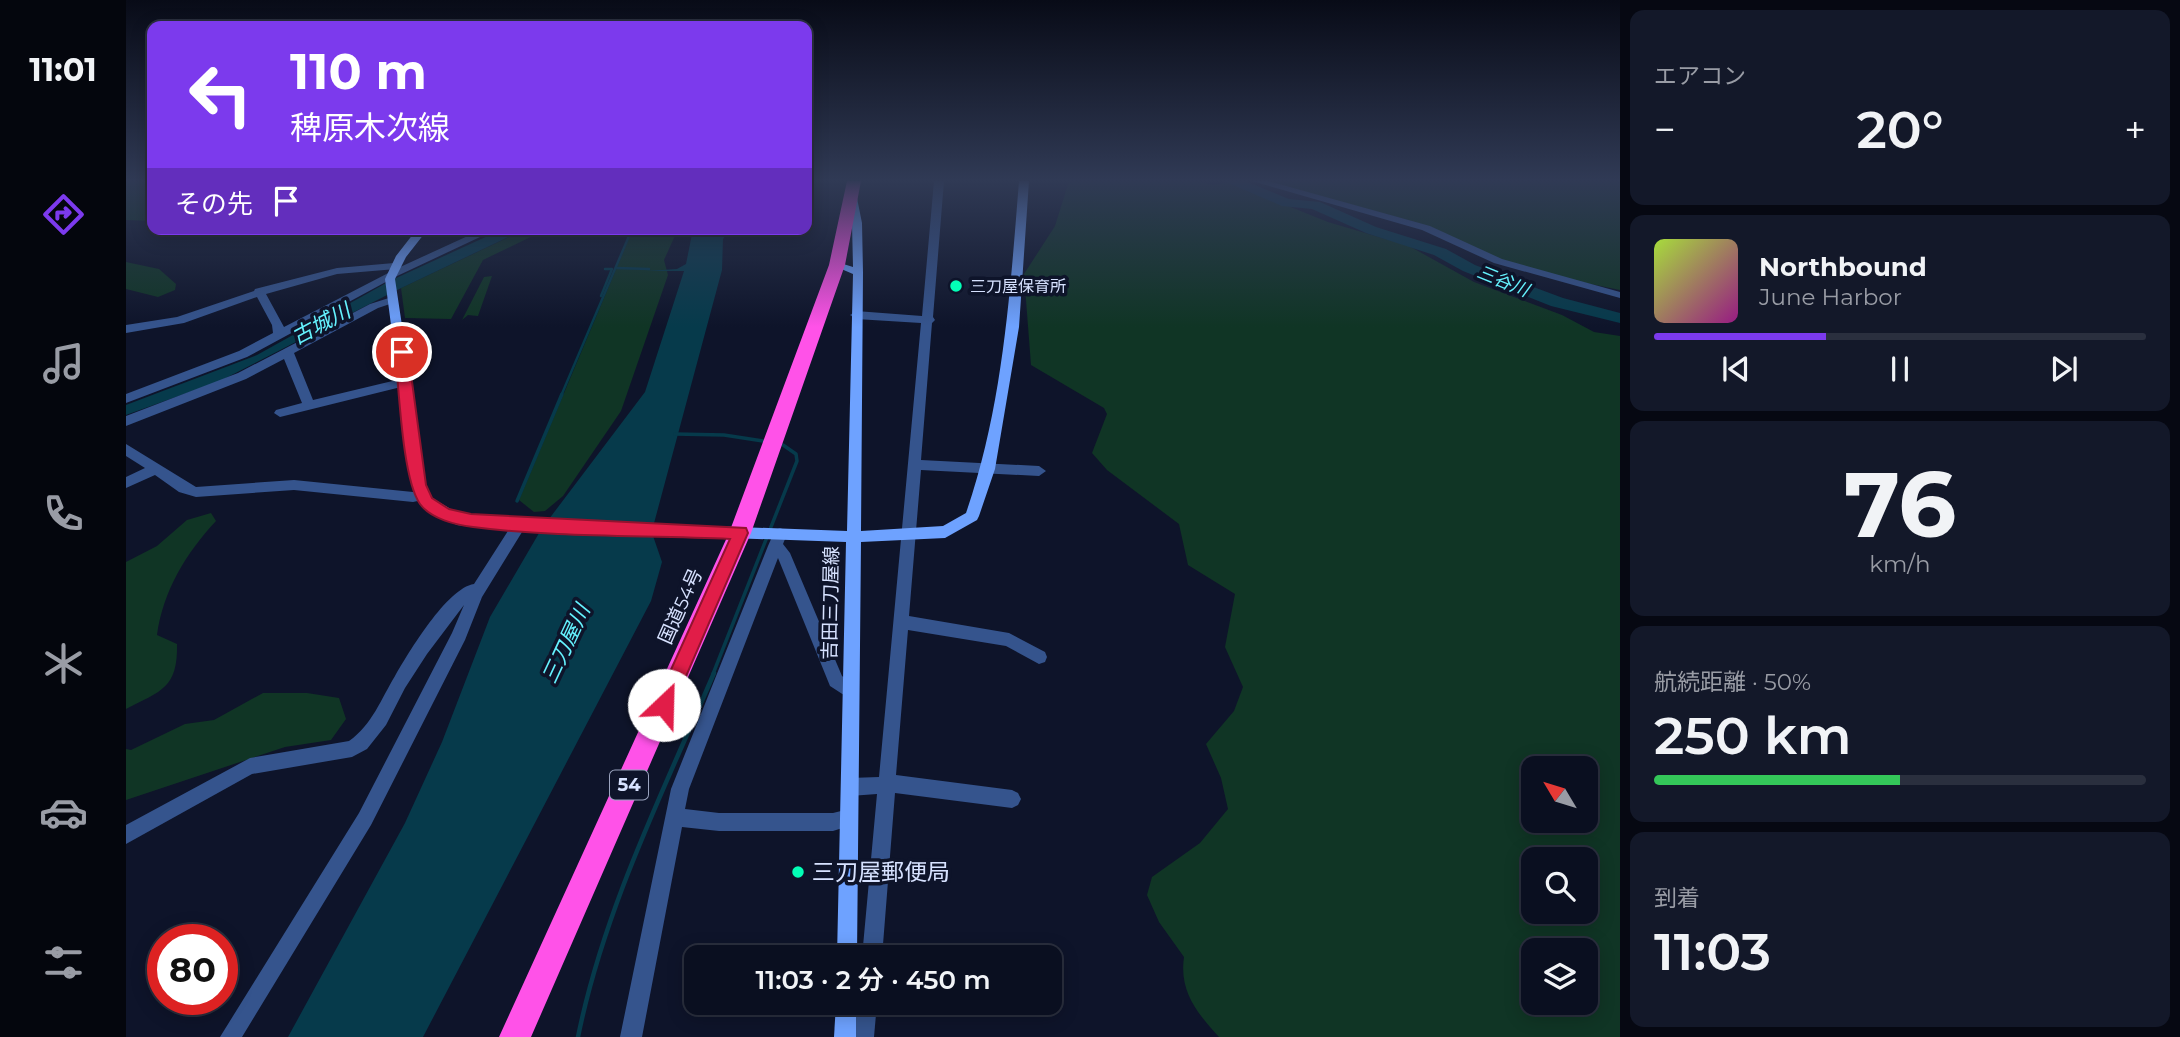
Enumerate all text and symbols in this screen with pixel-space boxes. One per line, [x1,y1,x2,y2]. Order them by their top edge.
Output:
text: 110 m [290,42,427,101]
icon: left [175,49,266,140]
text: 11:01 [29,50,97,89]
text: エアコン [1654,62,1746,90]
text: 20° [1856,98,1944,161]
text: − [1654,106,1676,153]
text: + [2124,106,2146,153]
text: 稗原木次線 [290,108,450,147]
icon: arrive [267,182,305,220]
text: その先 [175,188,253,220]
icon: directions [39,190,88,239]
text: Northbound [1759,251,1927,283]
water label: 三谷川 [1474,261,1534,302]
place label: 三刀屋保育所 [970,277,1066,296]
marker: 三刀屋保育所 [948,278,964,294]
text: June Harbor [1759,283,1902,311]
water label: 古城川 [287,297,356,349]
pin [372,322,432,382]
icon: arrive [383,333,421,371]
icon: music [39,339,88,388]
icon: previous [1717,350,1755,388]
icon: pause [1881,350,1919,388]
icon: next [2045,350,2083,388]
text: 76 [1844,449,1956,560]
icon: phone [39,489,88,538]
street label: 吉田三刀屋線 [818,546,843,660]
text: km/h [1869,550,1931,578]
street label: 国道54号 [654,565,707,648]
water label: 三刀屋川 [536,599,595,687]
icon: climate [39,639,88,688]
position arrow [627,668,701,742]
text: 航続距離 · 50% [1654,668,1811,696]
text: 250 km [1654,704,1852,767]
north arrow [1521,756,1598,833]
map controls [1521,756,1598,1015]
road number: 54 [610,770,648,800]
icon: car [39,788,88,837]
button: search [1521,847,1598,924]
place label: 三刀屋郵便局 [812,858,950,886]
marker: 三刀屋郵便局 [790,864,806,880]
text: 到着 [1654,884,1700,912]
text: 11:03 [1654,920,1771,983]
speed limit sign: 80 [147,924,238,1015]
icon: filters [39,938,88,987]
button: layers [1521,938,1598,1015]
text: 11:03 · 2 分 · 450 m [755,964,991,996]

